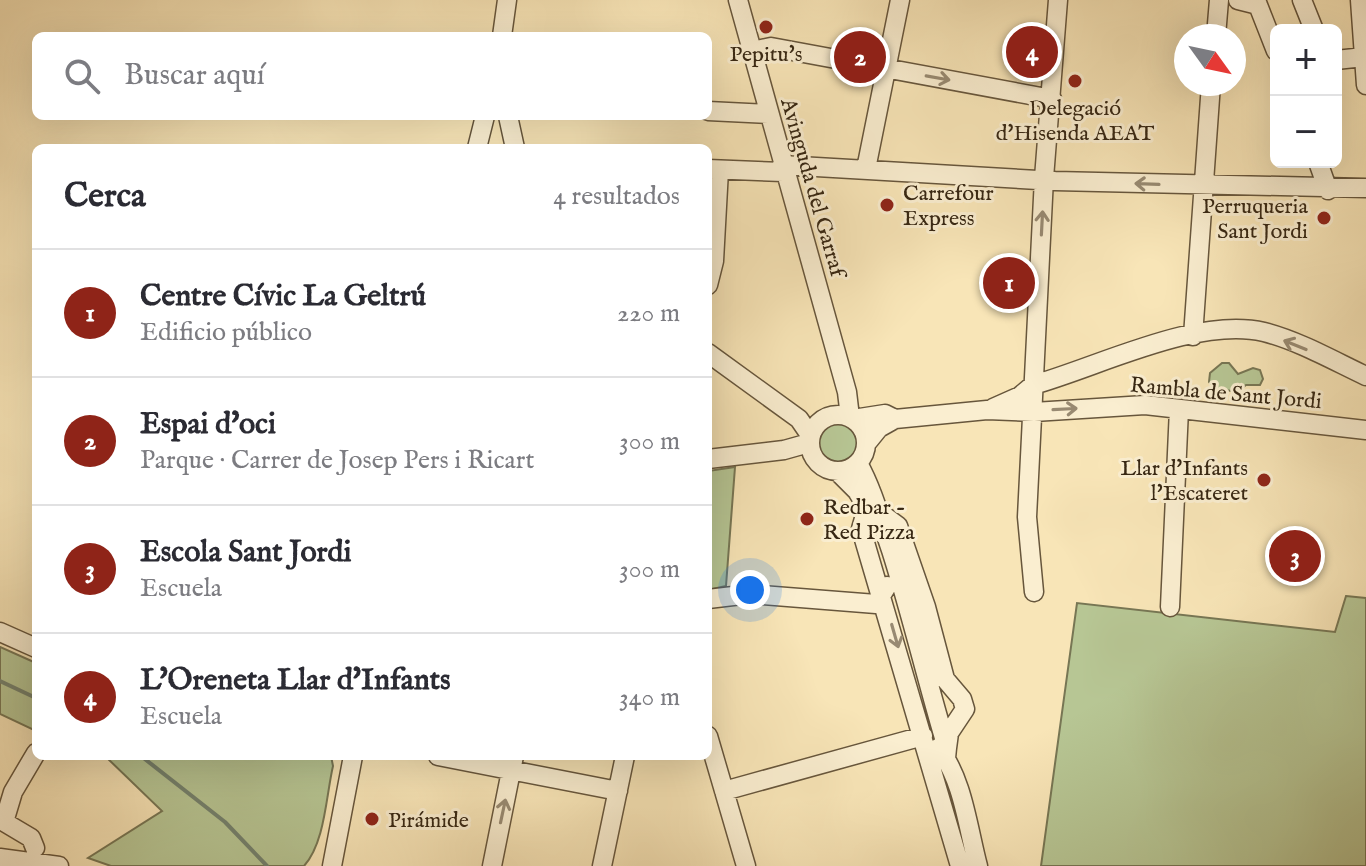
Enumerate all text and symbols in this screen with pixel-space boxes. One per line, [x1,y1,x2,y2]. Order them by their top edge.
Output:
marker: Pepitu's [757,18,775,36]
pin: 4 [1006,22,1058,82]
north arrow [1174,24,1246,96]
map controls [1270,24,1342,168]
button: + [1270,24,1342,96]
pin: 2 [834,27,886,87]
search box [32,32,712,120]
place label: Pepitu's [730,41,802,69]
icon: search [60,54,104,98]
text: Buscar aquí [124,57,265,95]
one-way arrow [925,72,951,87]
marker: Delegació d'Hisenda AEAT [1066,72,1084,90]
street label: Avinguda del Garraf [773,94,852,284]
place label: Delegació d'Hisenda AEAT [996,95,1154,148]
button: − [1270,96,1342,168]
text: Cerca [64,175,146,218]
one-way arrow [1134,177,1161,192]
text: 4 resultados [553,180,680,213]
place label: Carrefour Express [903,180,994,233]
place label: Perruqueria Sant Jordi [1202,193,1308,246]
marker: Carrefour Express [878,196,896,214]
marker: Perruqueria Sant Jordi [1315,209,1333,227]
one-way arrow [1034,210,1049,237]
pin: 1 [983,253,1035,313]
text: Centre Cívic La Geltrú [140,278,426,316]
text: 1 [85,297,95,330]
text: 220 m [617,297,680,330]
text: Edificio público [140,316,312,349]
one-way arrow [1283,336,1308,351]
street label: Rambla de Sant Jordi [1129,372,1323,416]
one-way arrow [1051,402,1078,417]
text: Espai d'oci [140,406,276,444]
text: 2 [84,425,96,458]
text: 300 m [619,425,680,458]
text: Parque · Carrer de Josep Pers i Ricart [140,444,534,477]
place label: Llar d'Infants l'Escateret [1121,455,1248,508]
marker: Llar d'Infants l'Escateret [1255,471,1273,489]
place label: Redbar - Red Pizza [823,494,915,547]
marker: Redbar - Red Pizza [798,510,816,528]
pin: 3 [1269,526,1321,586]
text: Escola Sant Jordi [140,534,352,572]
text: 3 [85,553,95,586]
text: 300 m [619,553,680,586]
your location [730,570,770,610]
text: Escuela [140,572,222,605]
one-way arrow [889,623,903,648]
text: L'Oreneta Llar d'Infants [140,662,451,700]
text: 4 [84,681,96,714]
text: 340 m [619,681,680,714]
text: Escuela [140,700,222,733]
one-way arrow [496,799,511,824]
place label: Pirámide [388,807,469,835]
marker: Pirámide [363,810,381,828]

